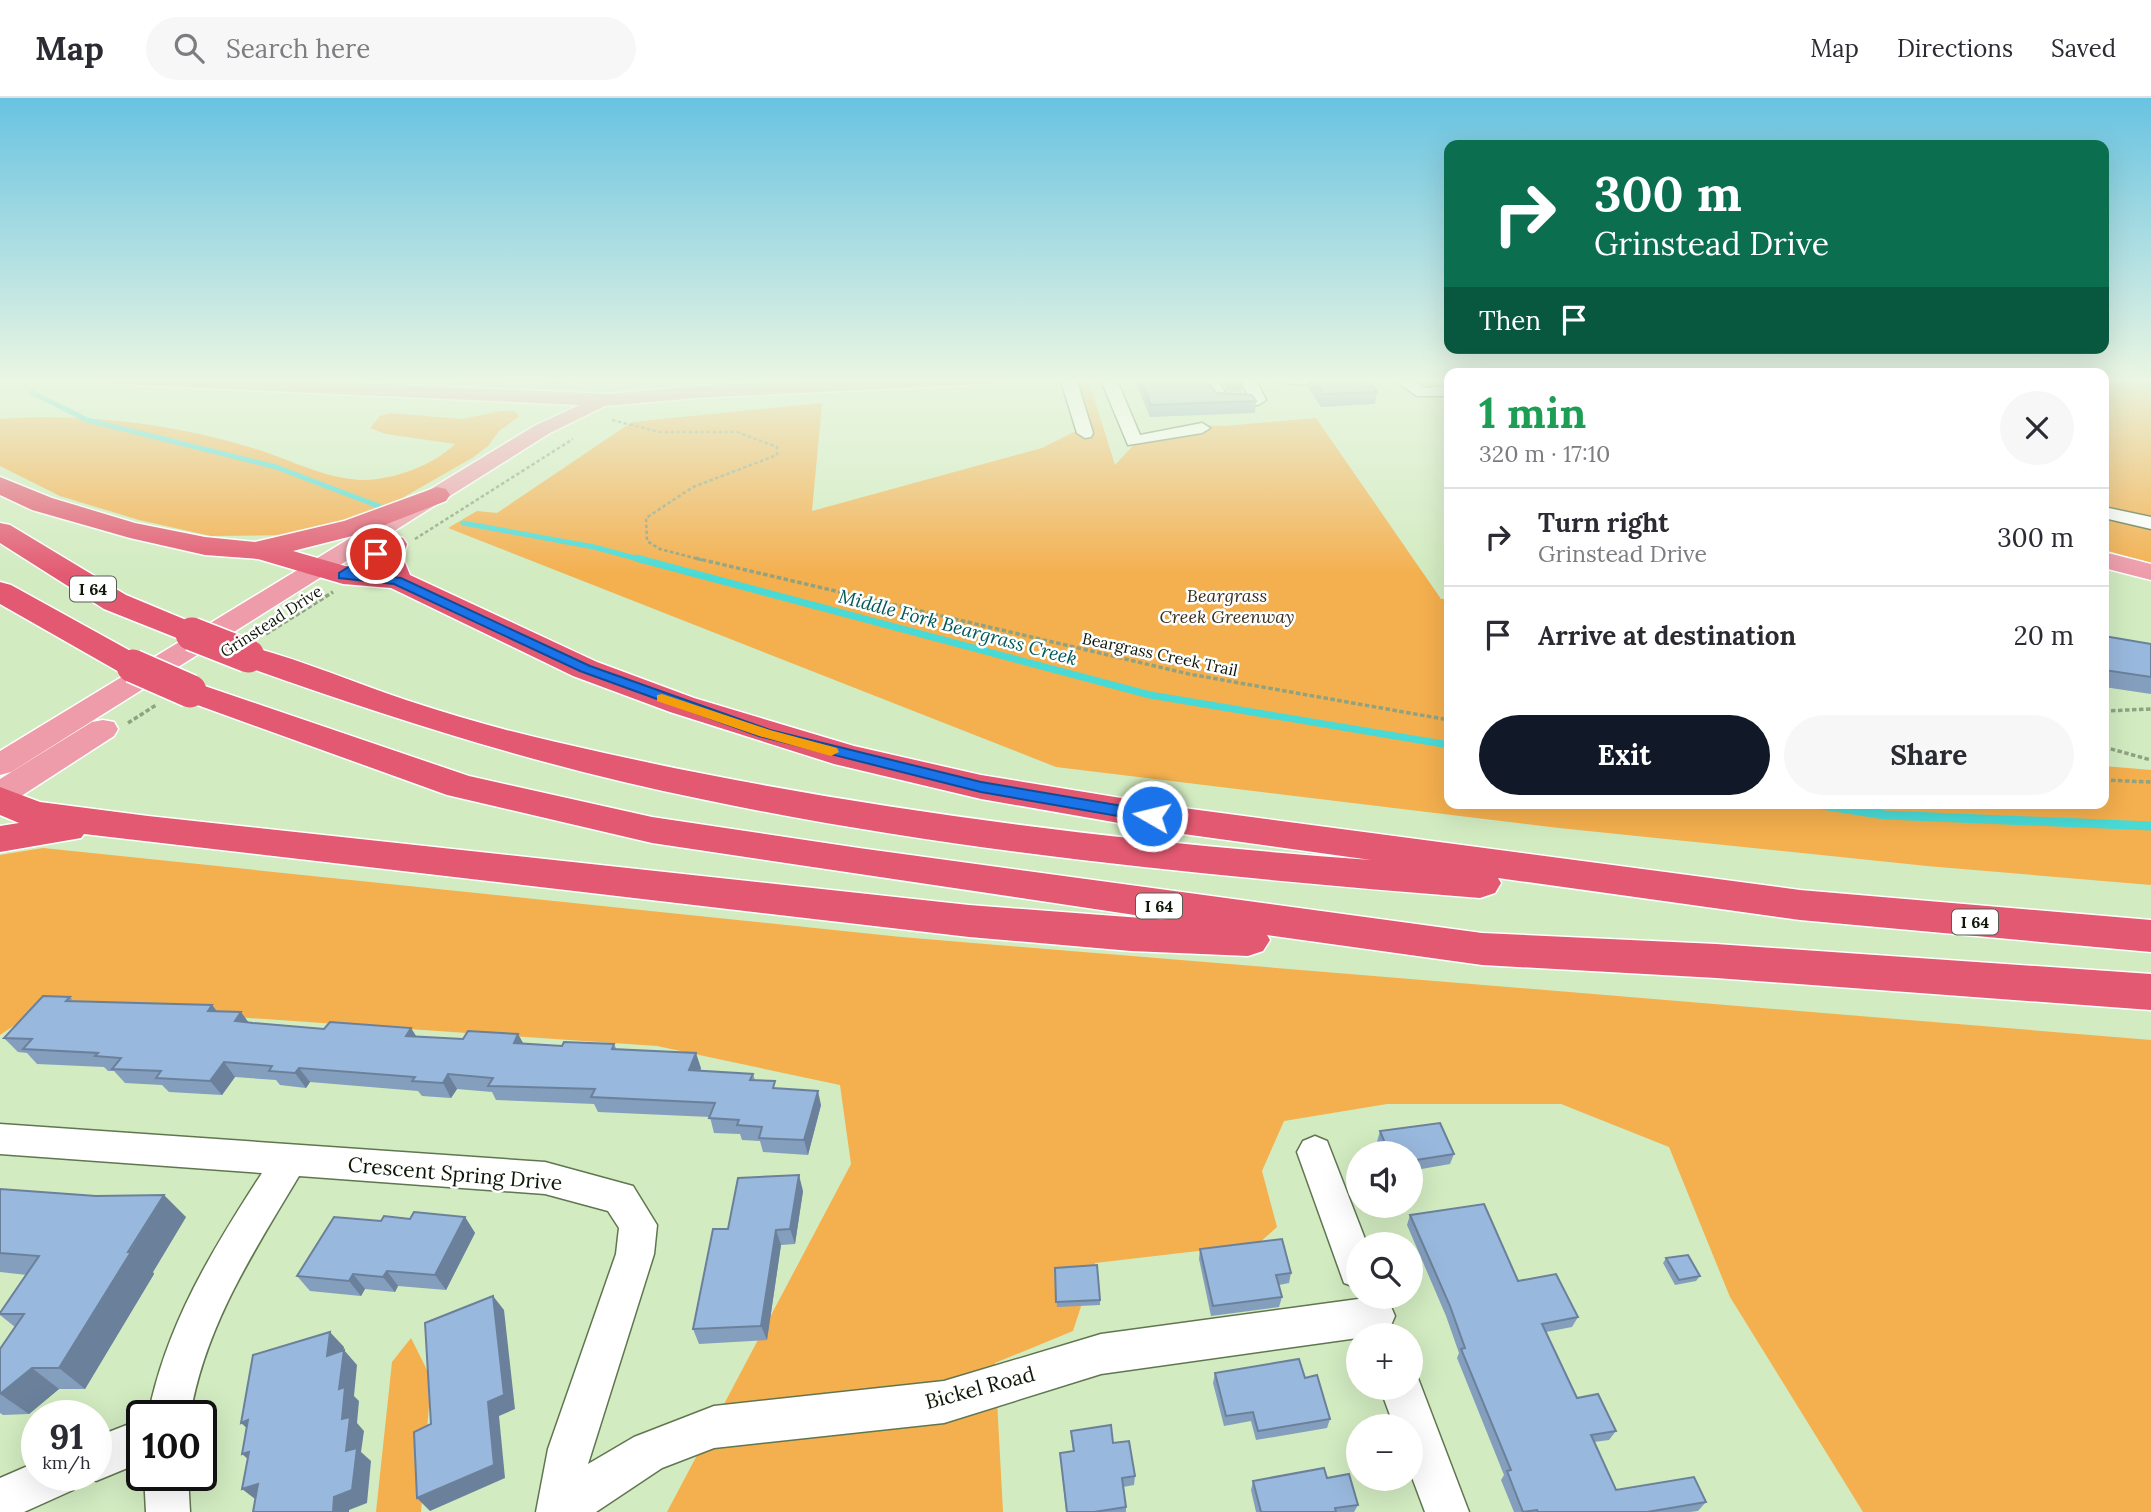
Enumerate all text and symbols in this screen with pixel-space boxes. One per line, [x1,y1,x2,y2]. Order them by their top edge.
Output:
search box [146,17,636,80]
text: Map [35,27,104,69]
icon: search [170,29,208,67]
text: Search here [226,32,370,65]
text: Map [1810,33,1859,64]
text: Directions [1897,33,2013,64]
text: Saved [2051,33,2116,64]
text: 300 m [1594,162,1742,224]
icon: right [1479,168,1570,259]
text: Grinstead Drive [1594,223,1829,264]
icon: arrive [1555,301,1593,339]
text: Then [1479,304,1541,337]
text: 1 min [1479,386,1586,440]
button: close [2000,391,2074,465]
text: 320 m · 17:10 [1479,439,1610,468]
text: Turn right [1538,506,1669,539]
icon: right [1479,518,1517,556]
text: 300 m [1997,521,2074,554]
pin [346,524,406,584]
icon: arrive [357,535,395,573]
text: Grinstead Drive [1538,539,1707,568]
road number: I 64 [70,576,116,602]
street label: Grinstead Drive [216,580,326,661]
water label: Middle Fork Beargrass Creek [836,584,1080,670]
park label: Beargrass Creek Greenway [1160,584,1294,628]
icon: arrive [1479,616,1517,654]
text: Arrive at destination [1538,619,1796,652]
text: 20 m [2014,619,2074,652]
street label: Beargrass Creek Trail [1080,628,1240,680]
button: Exit [1479,715,1770,795]
button: Share [1784,715,2074,795]
position arrow [1115,779,1189,853]
road number: I 64 [1136,894,1182,918]
road number: I 64 [1952,909,1998,934]
map controls [1346,1141,1423,1491]
button: sound [1346,1141,1423,1218]
street label: Crescent Spring Drive [347,1151,563,1196]
button: search [1346,1232,1423,1309]
button: + [1346,1323,1423,1400]
street label: Bickel Road [922,1360,1038,1415]
speed limit sign: 100 [126,1400,217,1491]
text: 91 [49,1414,84,1459]
button: − [1346,1414,1423,1491]
text: km/h [42,1451,91,1474]

